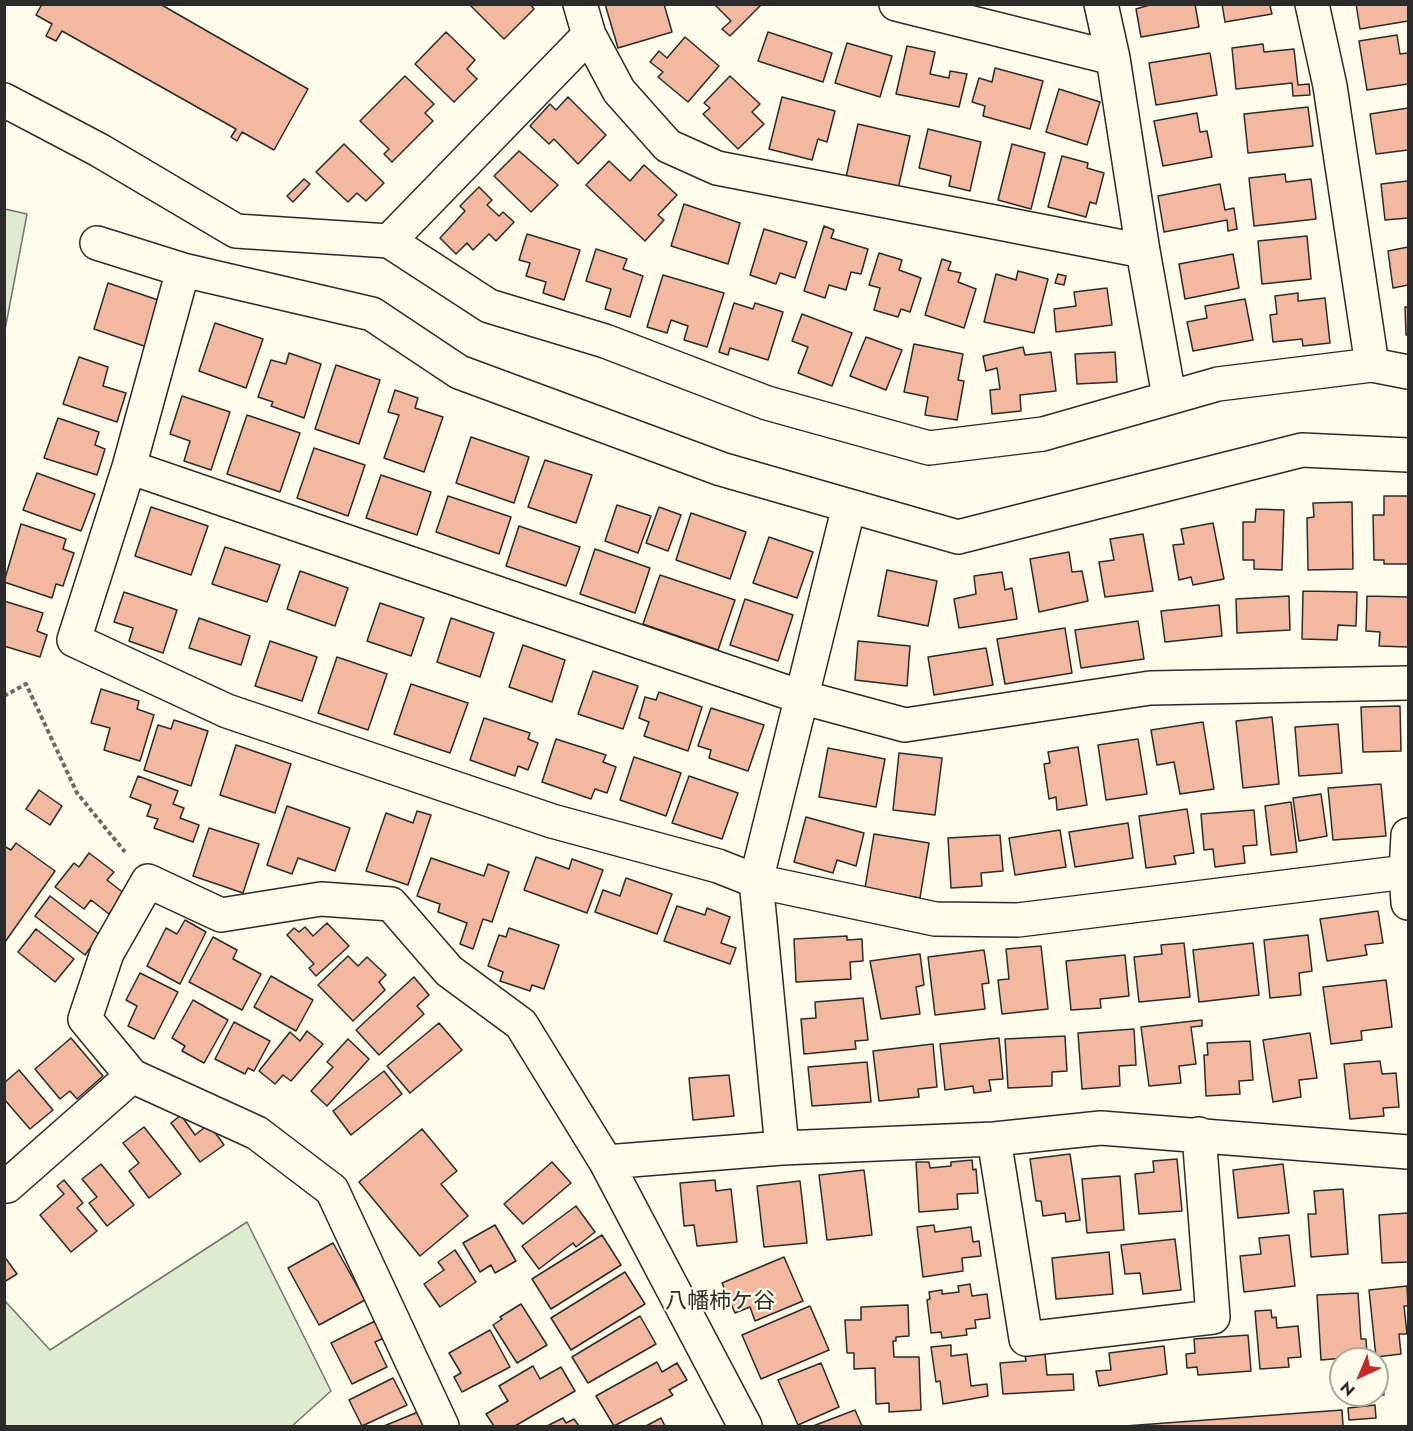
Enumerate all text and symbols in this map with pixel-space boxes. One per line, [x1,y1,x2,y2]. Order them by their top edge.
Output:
district label: 八幡柿ケ谷 [665,1290,775,1316]
north arrow [1329,1347,1389,1407]
text: N [1335,1376,1360,1402]

